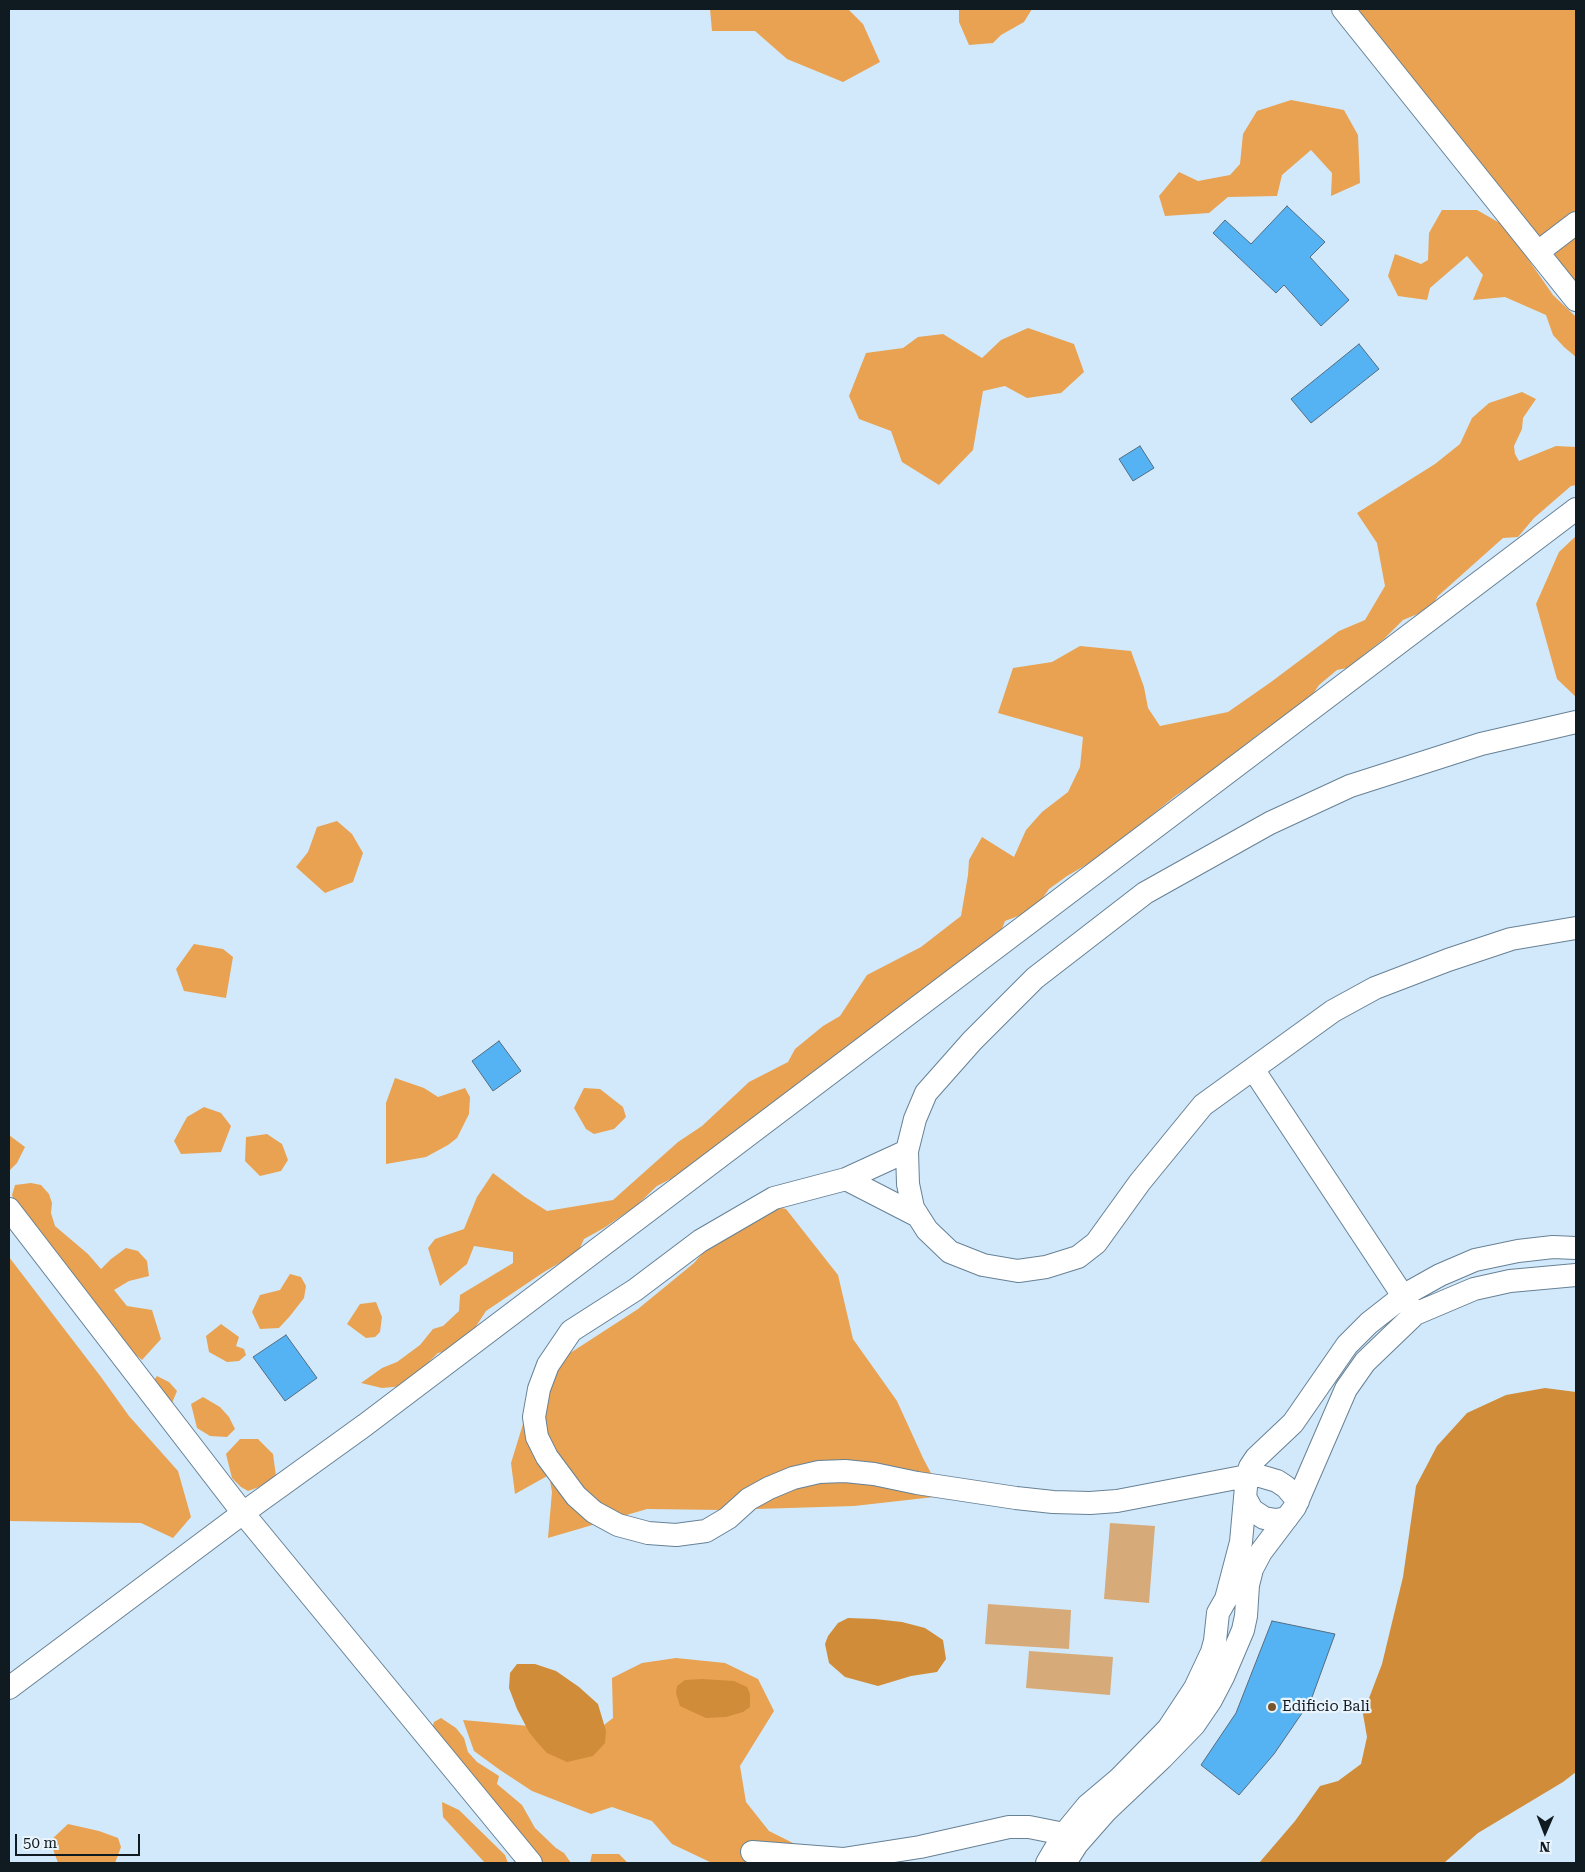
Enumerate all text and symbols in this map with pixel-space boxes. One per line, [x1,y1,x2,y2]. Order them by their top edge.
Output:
place label: Edificio Bali [1282,1698,1370,1716]
marker: Edificio Bali [1266,1701,1278,1713]
north arrow [1520,1807,1570,1857]
scale bar [18,1824,142,1856]
text: 50 m [23,1834,57,1852]
text: N [1539,1839,1550,1855]

